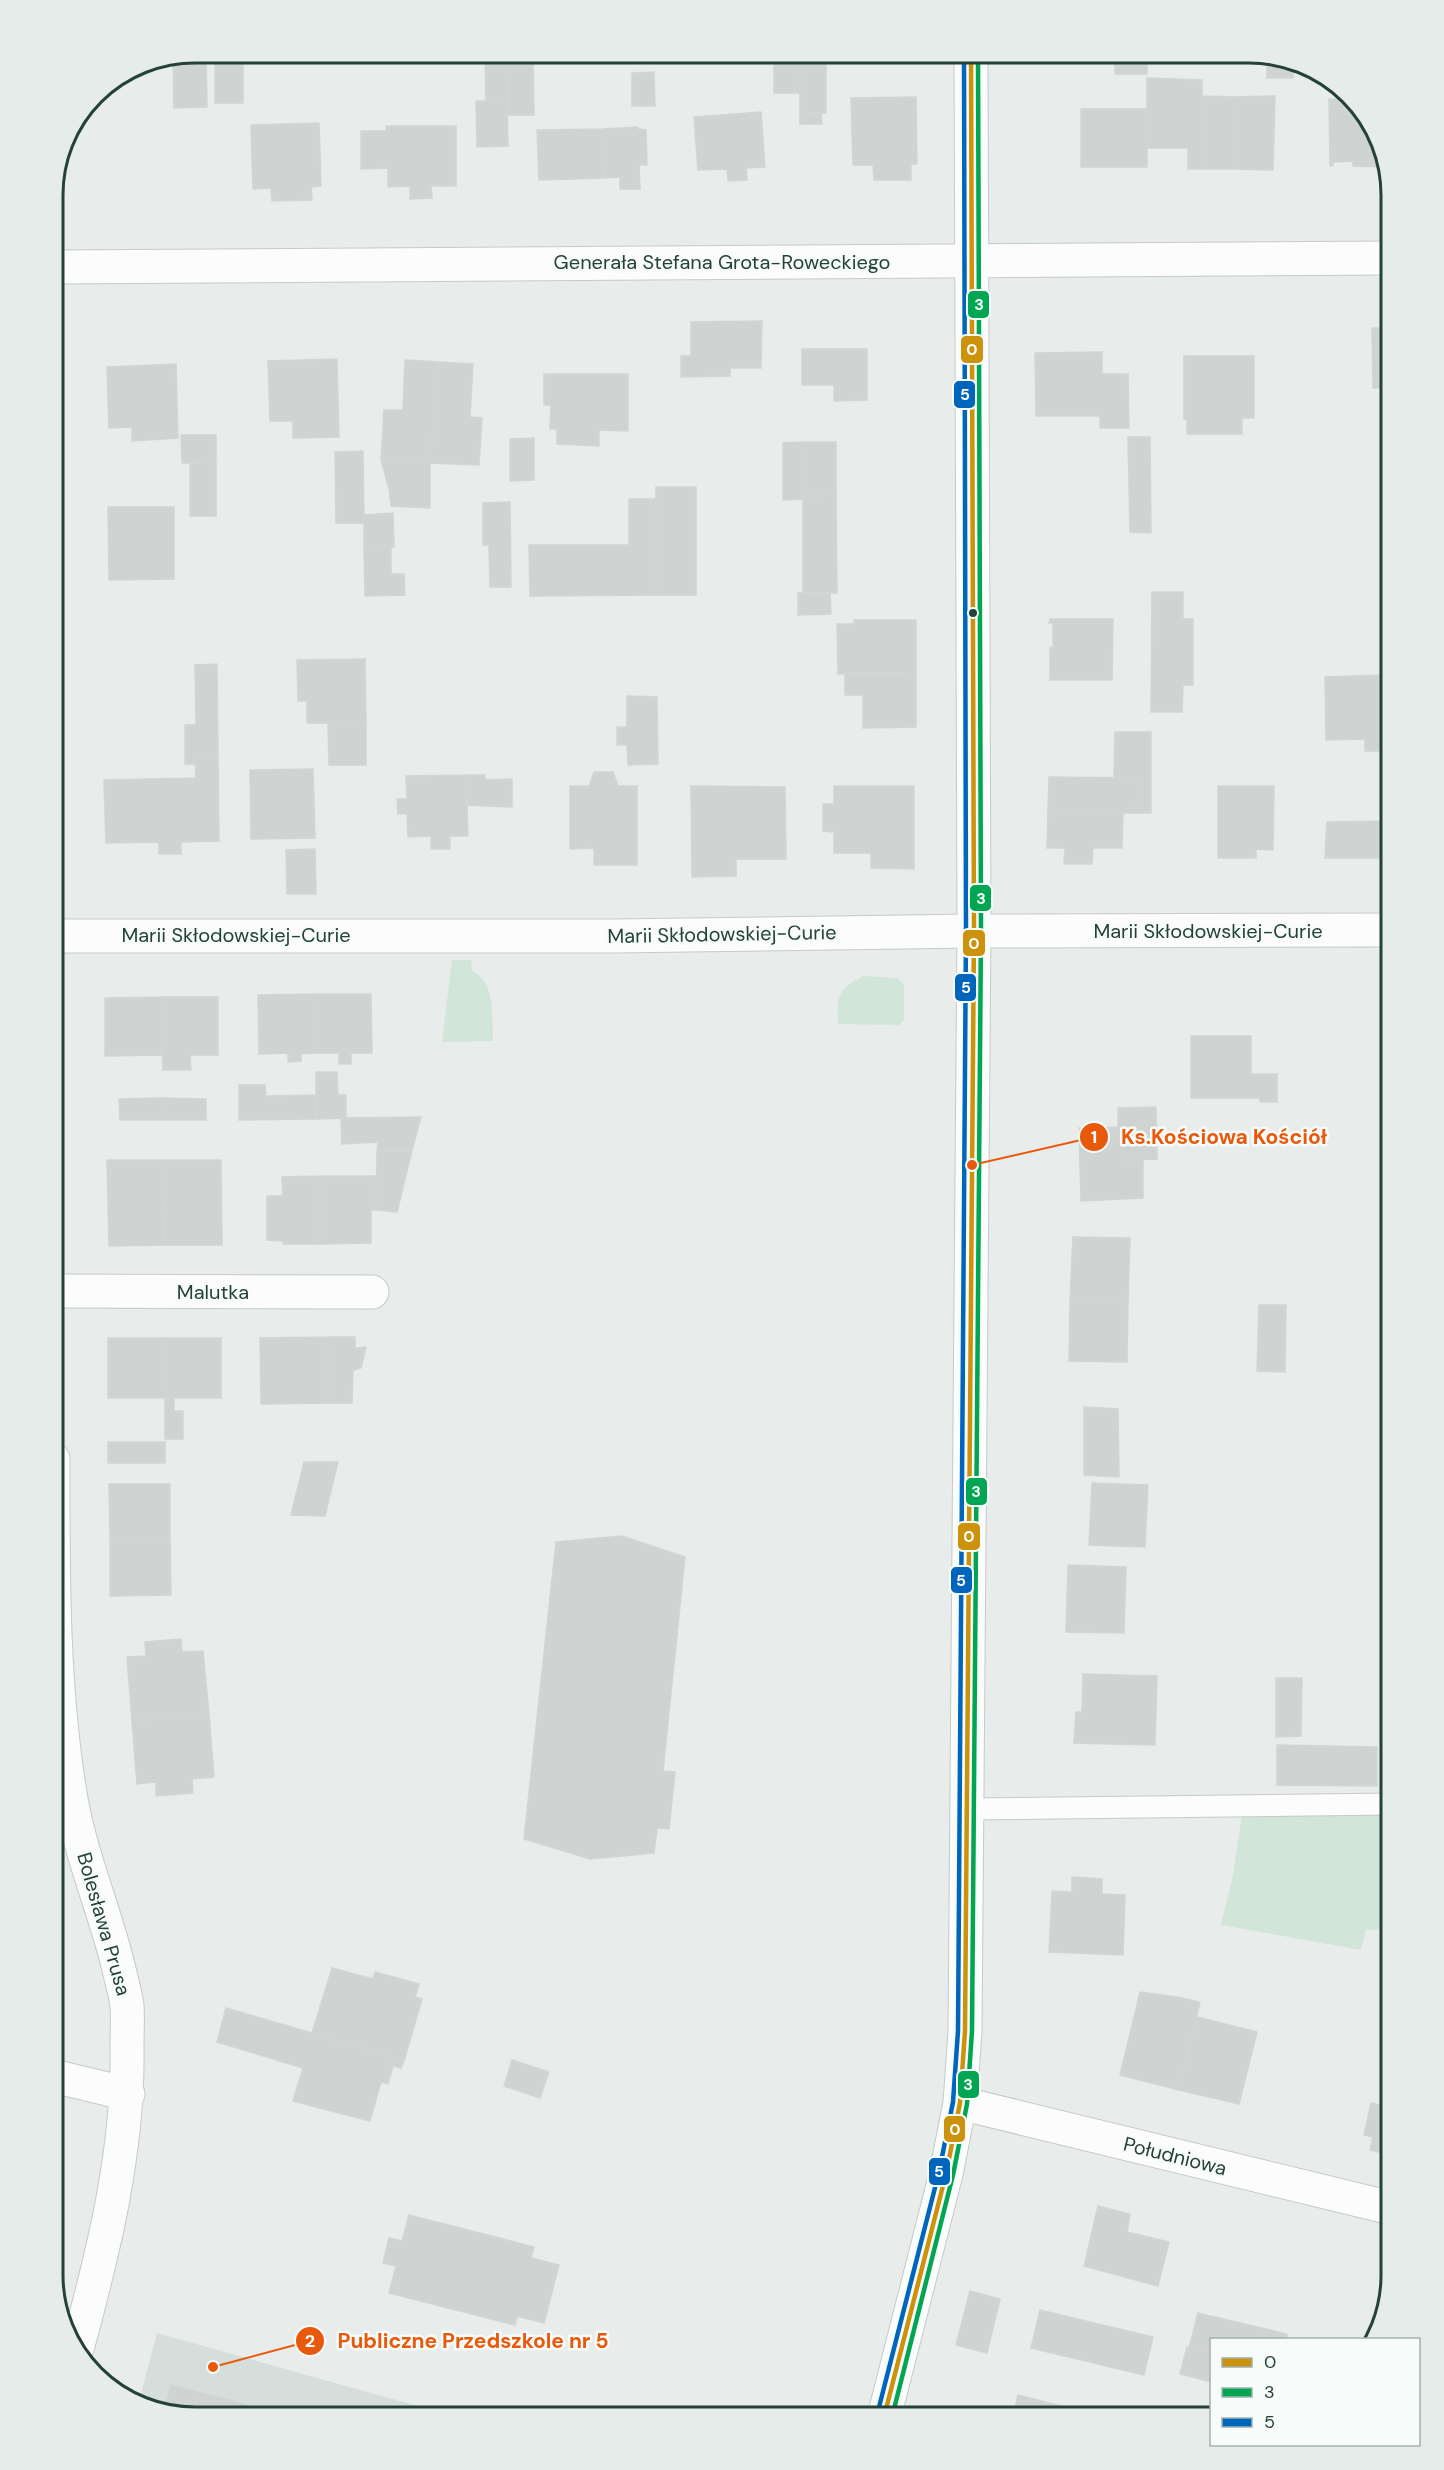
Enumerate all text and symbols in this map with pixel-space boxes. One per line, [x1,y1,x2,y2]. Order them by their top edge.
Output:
street label: Generała Stefana Grota-Roweckiego [554,249,890,275]
line badge: 3 [967,290,990,319]
text: 3 [974,294,984,315]
line badge: 0 [960,335,984,364]
text: 0 [966,339,978,360]
line badge: 5 [953,380,976,409]
text: 5 [960,384,970,405]
unlabelled marker [967,607,979,619]
line badge: 3 [969,884,992,912]
text: 3 [976,888,986,909]
street label: Marii Skłodowskiej-Curie [1093,918,1323,944]
street label: Marii Skłodowskiej-Curie [607,919,837,949]
street label: Marii Skłodowskiej-Curie [121,922,351,948]
line badge: 0 [962,929,986,957]
text: 0 [968,933,980,954]
line badge: 5 [954,973,977,1002]
text: 5 [961,977,971,998]
callout: Ks.Kościowa Kościół [1079,1117,1339,1156]
text: Ks.Kościowa Kościół [1121,1123,1327,1151]
text: 1 [1091,1125,1097,1149]
street label: Malutka [177,1279,249,1305]
line badge: 3 [965,1477,988,1506]
text: 3 [971,1481,981,1502]
line badge: 0 [957,1522,981,1551]
text: 0 [963,1526,975,1547]
line badge: 5 [950,1566,973,1594]
text: 5 [956,1570,966,1591]
street label: Bolesława Prusa [71,1849,137,1999]
line badge: 3 [957,2070,980,2099]
text: 3 [963,2074,973,2095]
line badge: 0 [943,2115,966,2143]
text: 0 [949,2119,961,2140]
street label: Południowa [1121,2131,1229,2181]
line badge: 5 [928,2157,951,2186]
text: 5 [934,2161,944,2182]
callout: Publiczne Przedszkole nr 5 [295,2321,620,2360]
text: Publiczne Przedszkole nr 5 [338,2327,608,2355]
text: 2 [305,2329,315,2353]
legend [1210,2338,1420,2446]
text: 0 [1264,2350,1276,2374]
text: 3 [1264,2380,1275,2404]
text: 5 [1264,2410,1275,2434]

